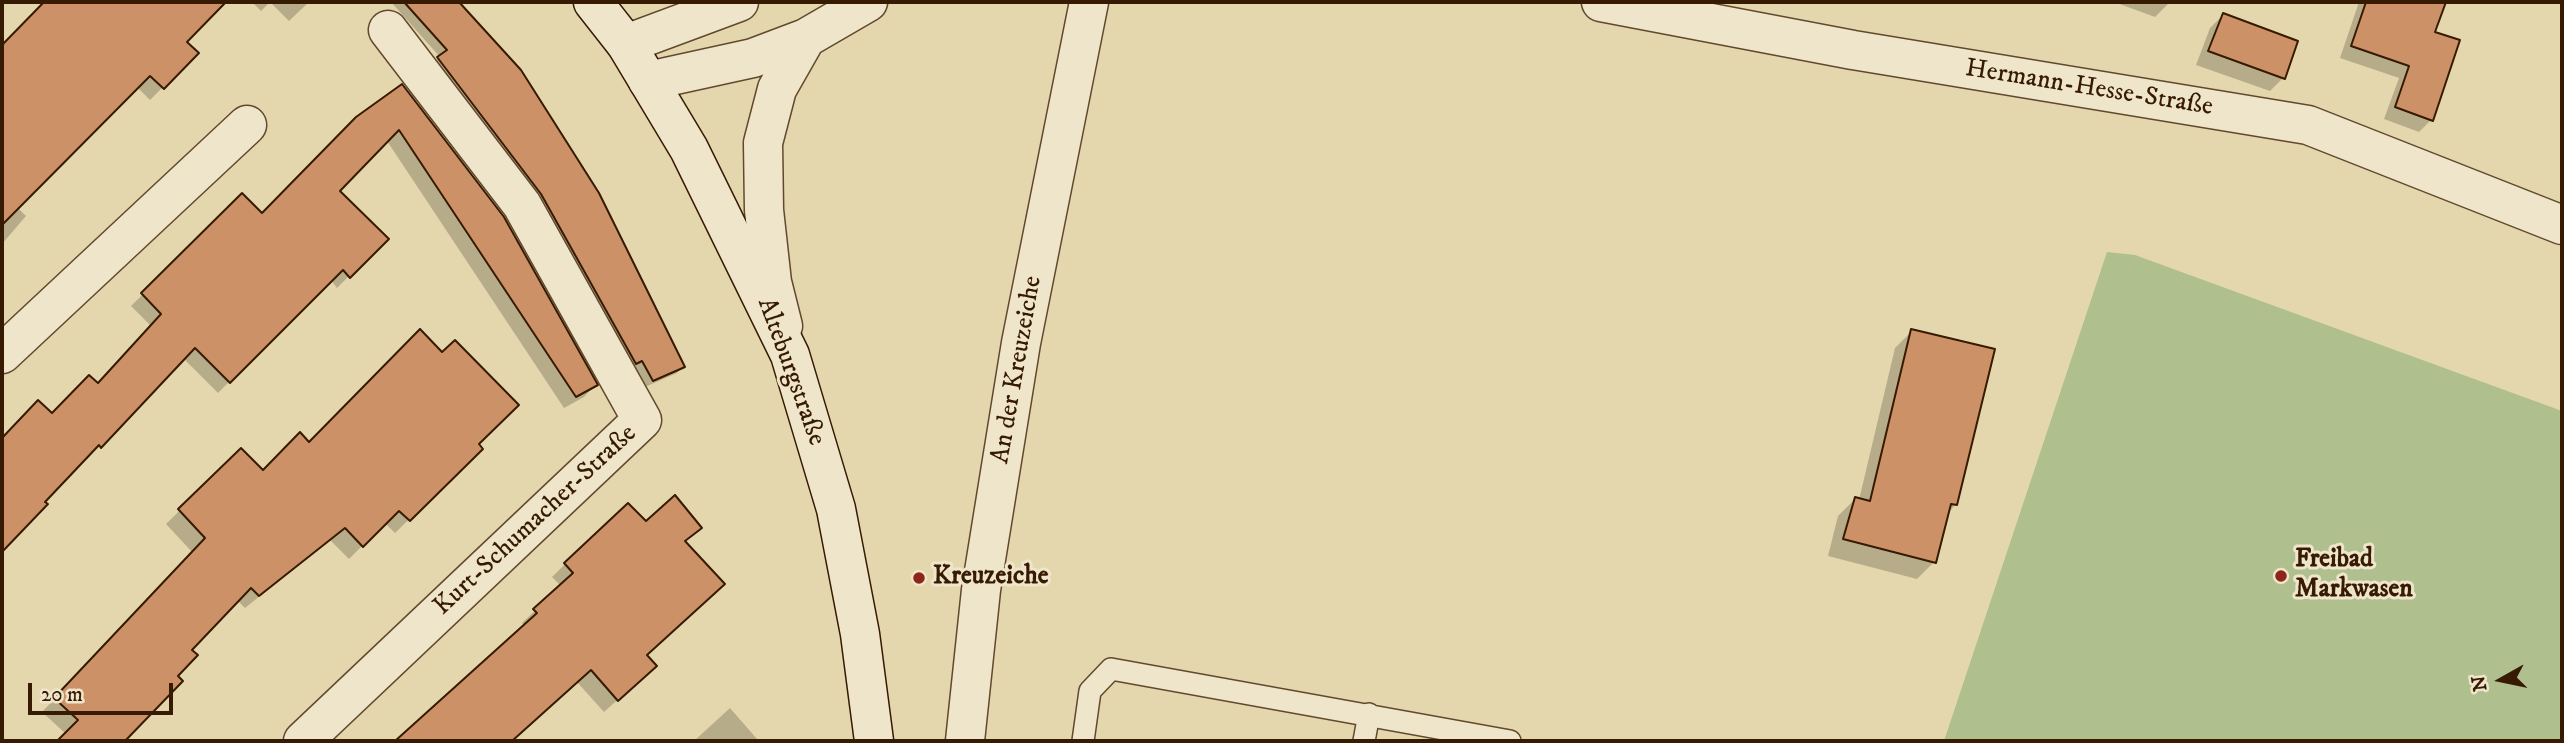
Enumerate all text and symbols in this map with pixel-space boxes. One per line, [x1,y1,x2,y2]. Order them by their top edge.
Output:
street label: Hermann-Hesse-Straße [1963,54,2215,124]
street label: An der Kreuzeiche [986,274,1050,466]
street label: Alteburgstraße [749,294,831,450]
street label: Kurt-Schumacher-Straße [428,419,644,623]
place label: Freibad Markwasen [2295,545,2413,606]
place label: Kreuzeiche [933,562,1049,594]
marker: Freibad Markwasen [2273,568,2289,584]
marker: Kreuzeiche [911,570,927,586]
north arrow [2466,645,2536,715]
scale bar [32,670,177,714]
text: N [2467,674,2492,693]
text: 20 m [41,682,83,708]

